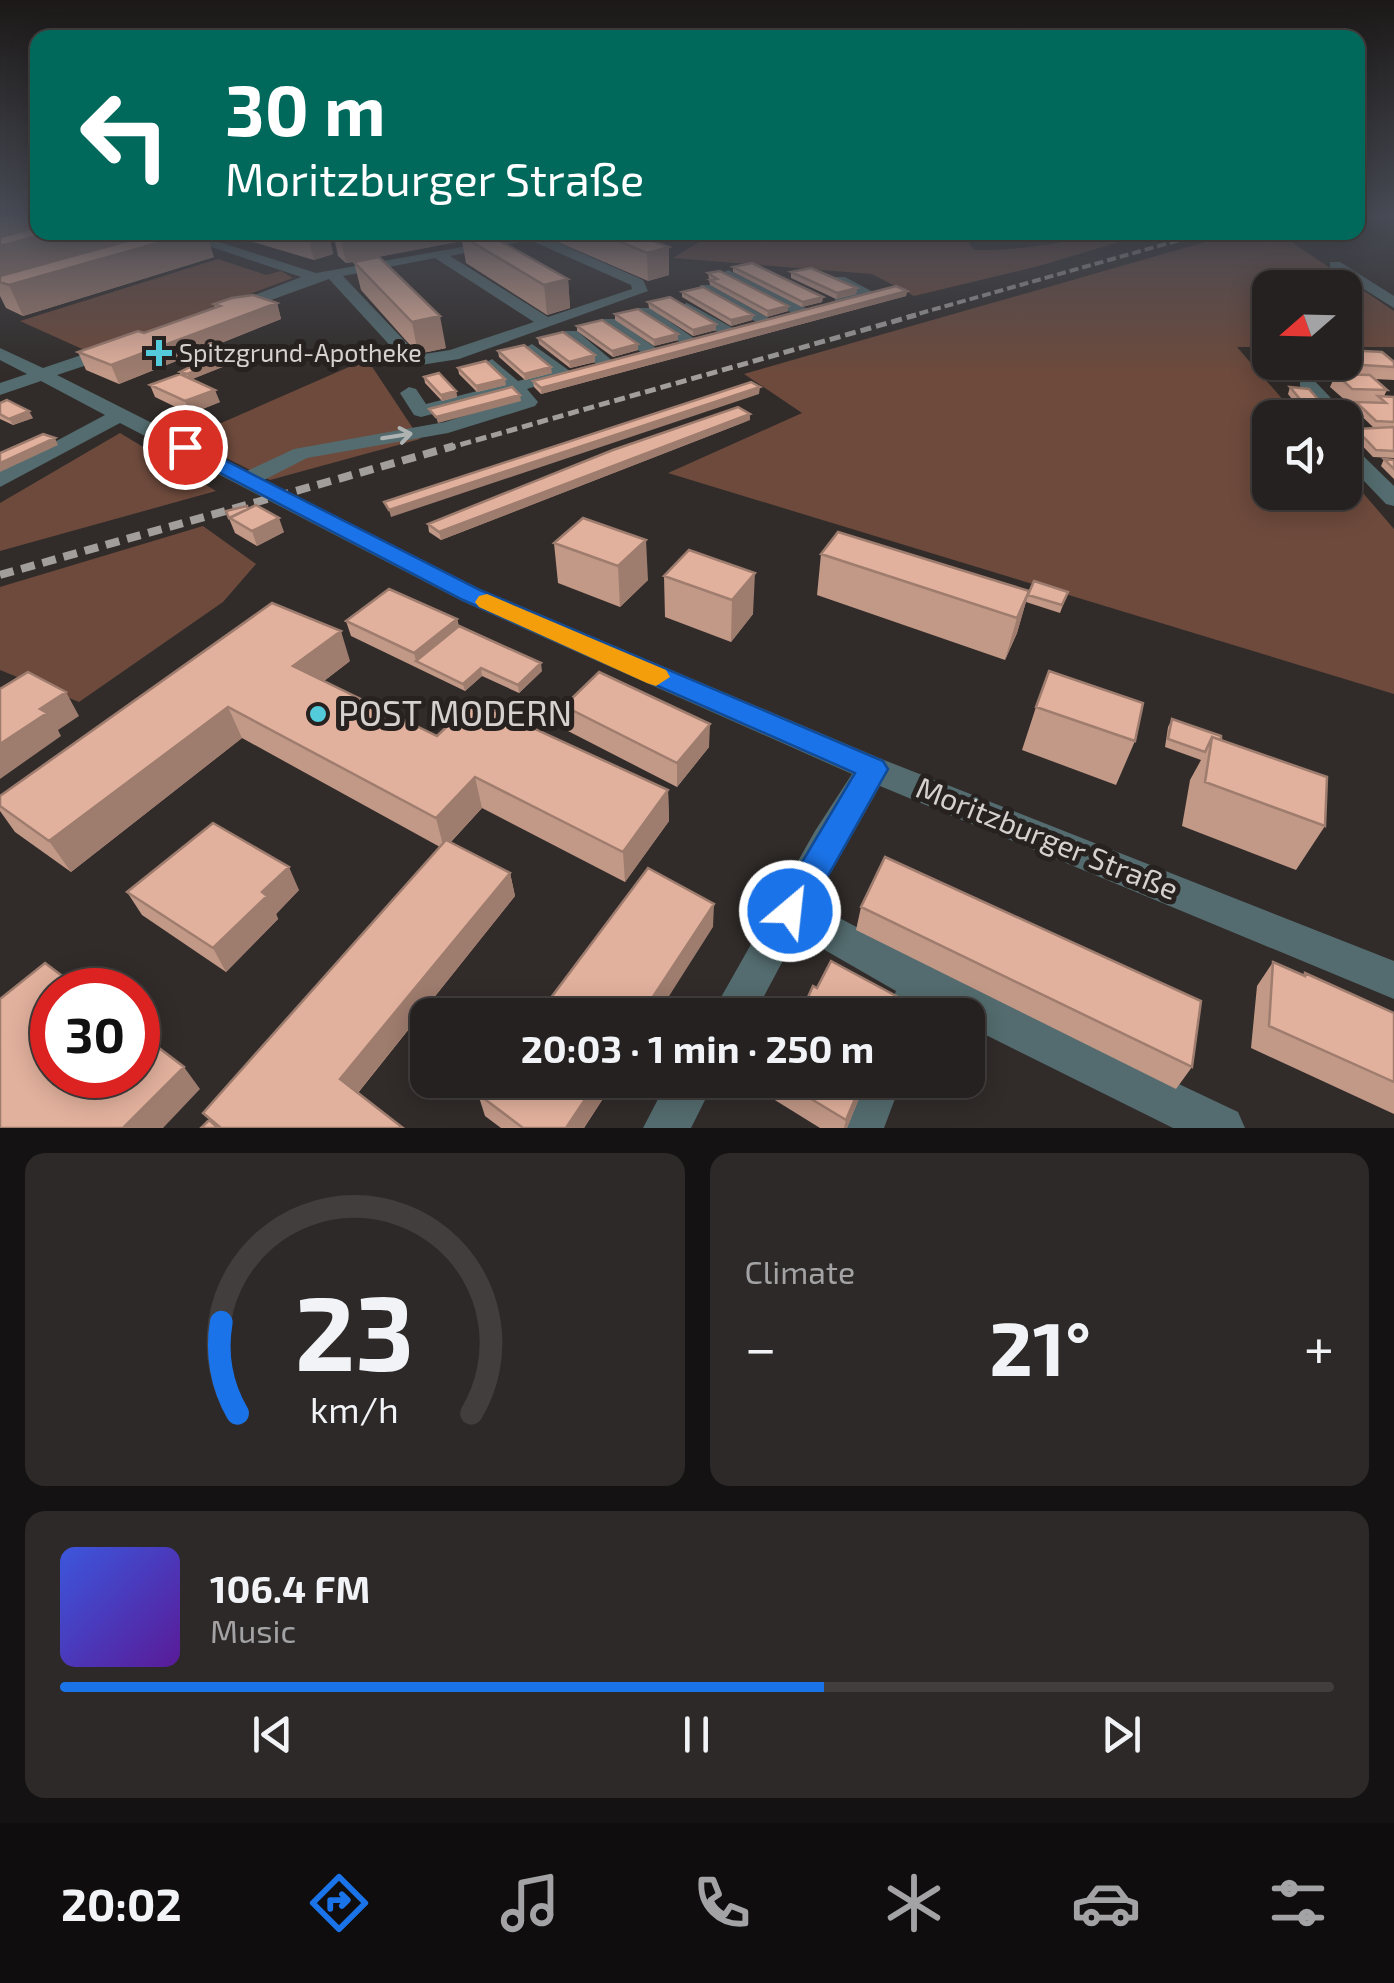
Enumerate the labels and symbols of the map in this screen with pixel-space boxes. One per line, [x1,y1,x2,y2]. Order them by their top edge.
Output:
north arrow [1252,270,1362,380]
place label: Spitzgrund-Apotheke [179,337,422,367]
marker: Spitzgrund-Apotheke [148,342,170,364]
pin [143,405,228,490]
one-way arrow [380,426,413,445]
place label: POST MODERN [338,691,572,733]
marker: POST MODERN [307,703,329,725]
street label: Moritzburger Straße [911,768,1184,906]
position arrow [738,859,842,963]
speed limit sign: 30 [30,968,160,1098]

